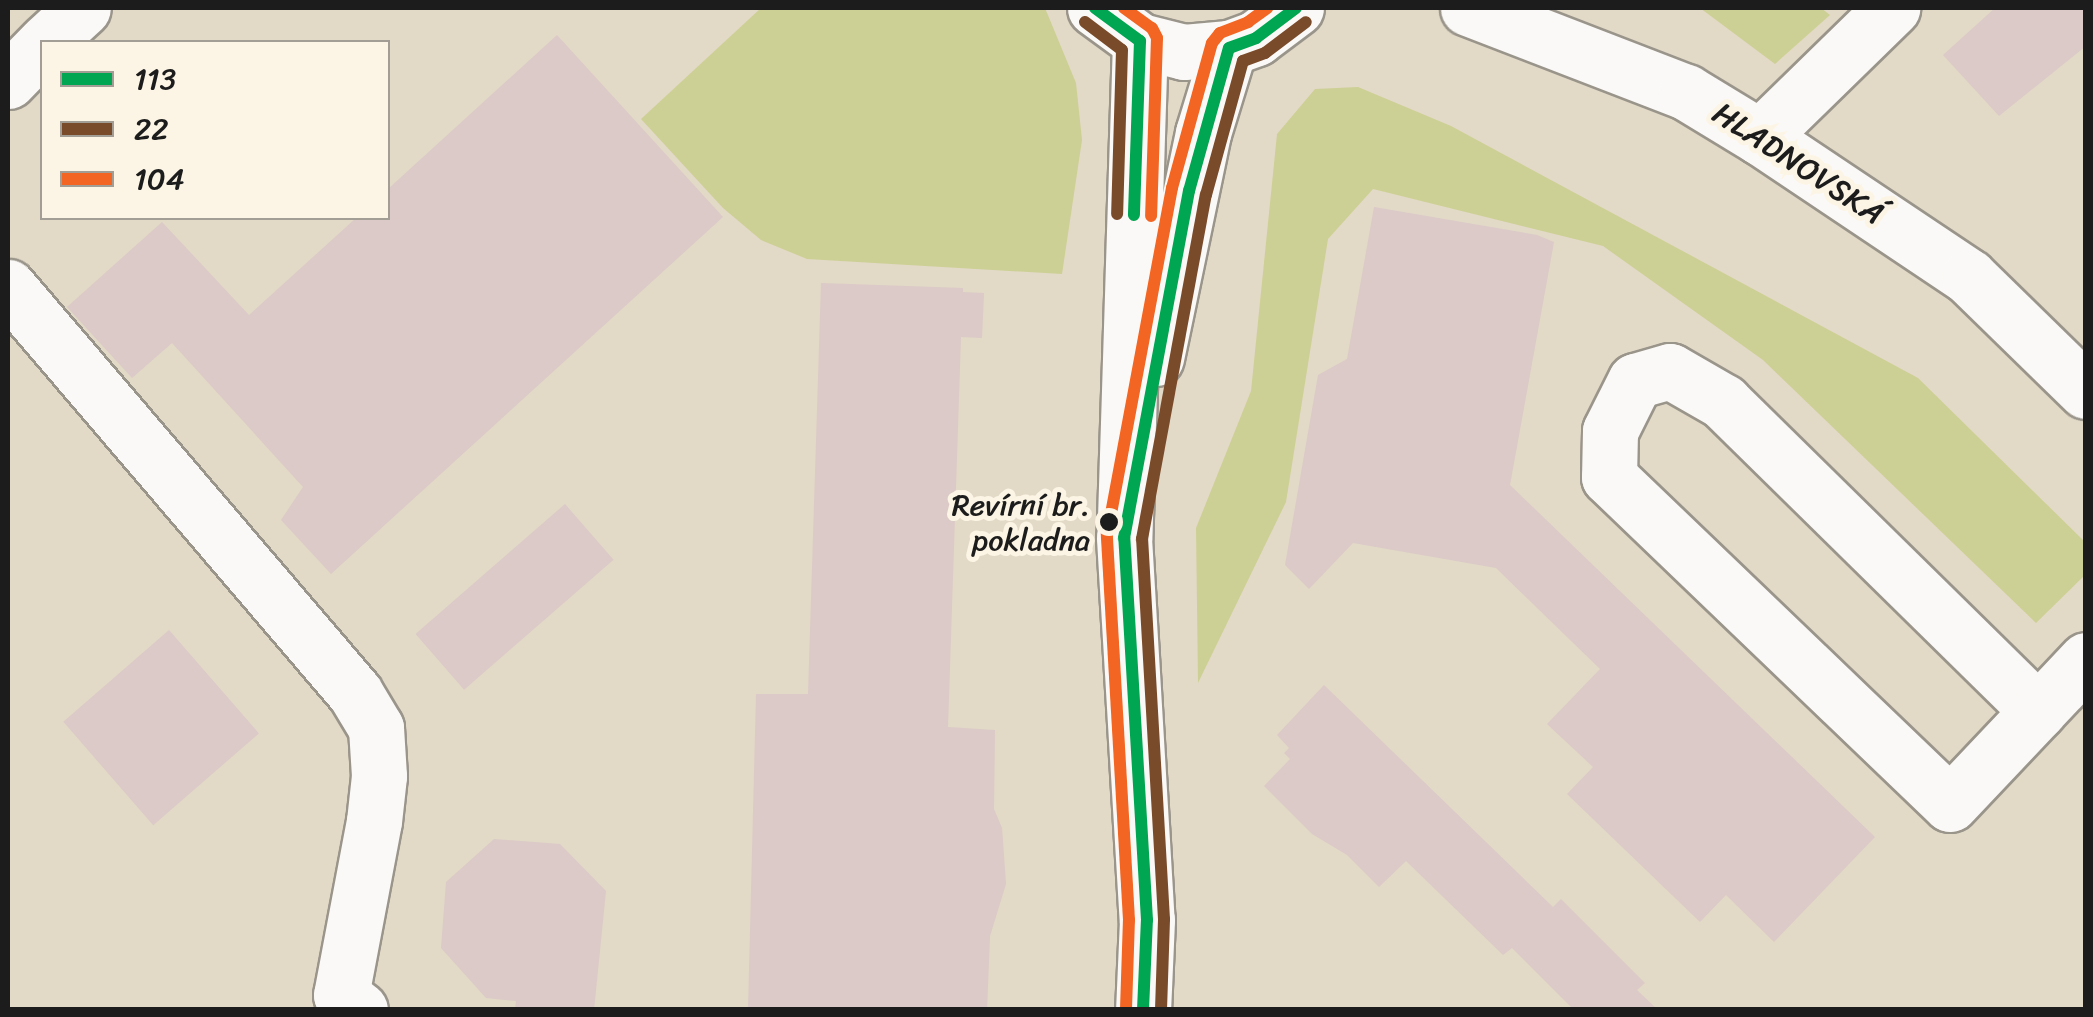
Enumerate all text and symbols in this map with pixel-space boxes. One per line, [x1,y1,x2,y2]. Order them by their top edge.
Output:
legend [40,40,390,220]
text: 113 [134,52,176,106]
street label: HLADNOVSKÁ [1705,94,1891,234]
text: 22 [134,102,169,156]
text: 104 [134,152,185,206]
place label: Revírní br. pokladna [952,487,1090,558]
marker: Revírní br. pokladna [1099,512,1119,532]

